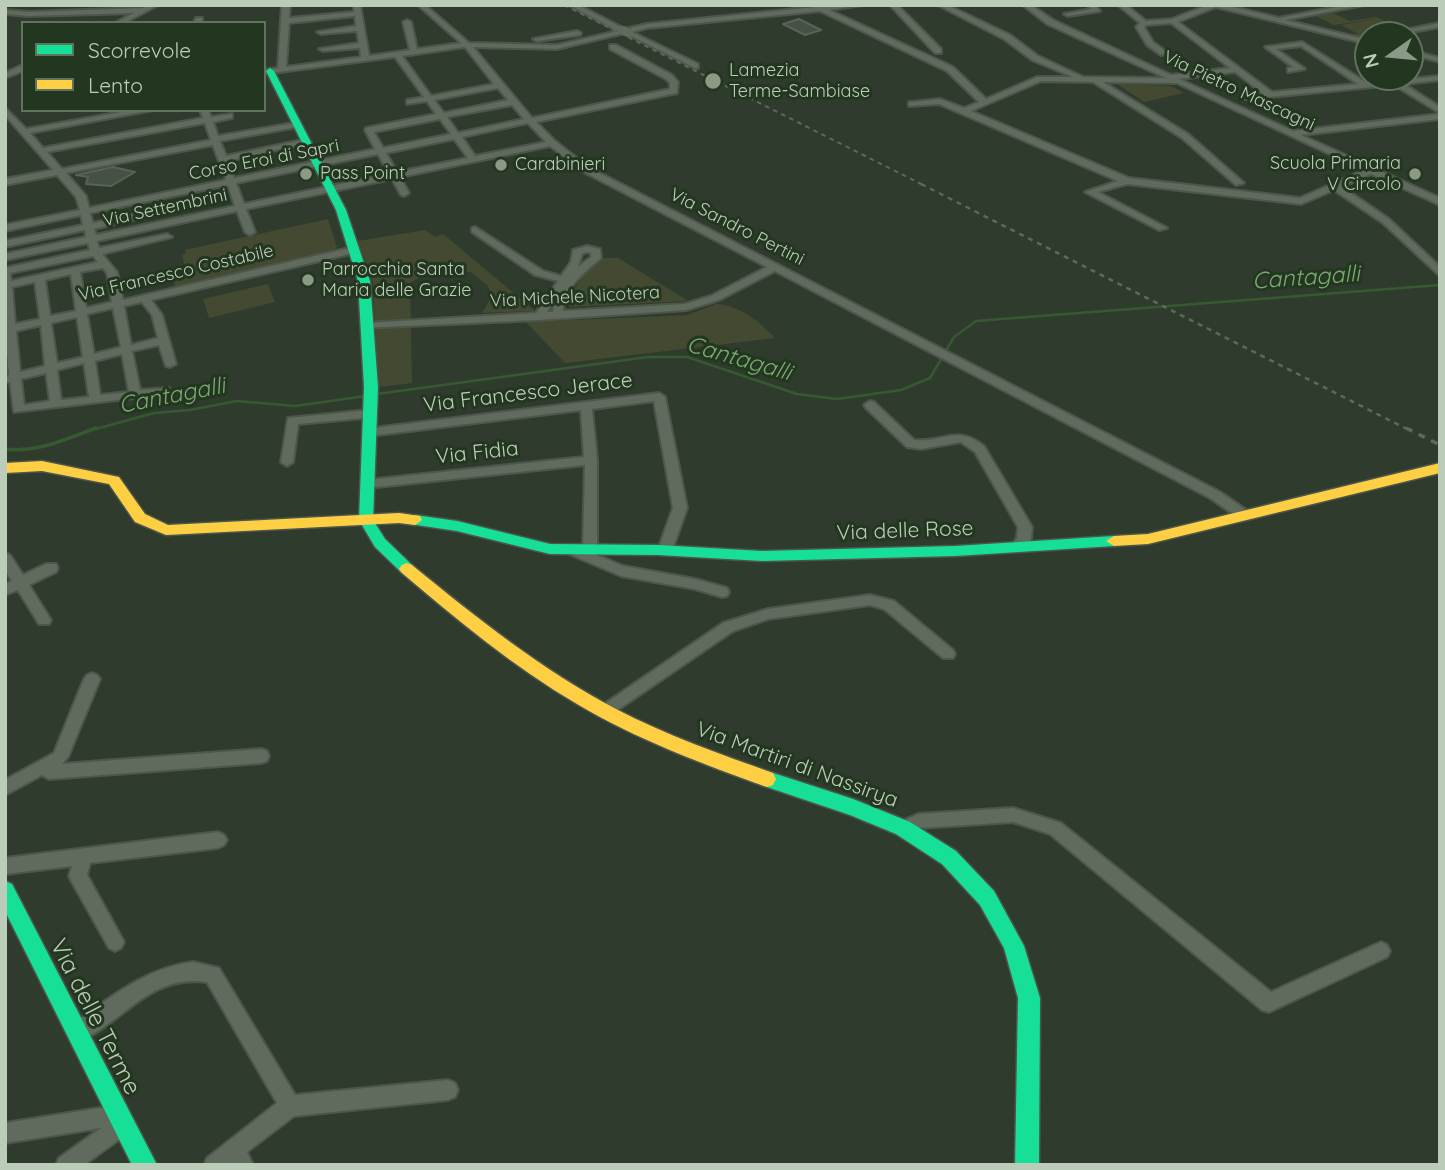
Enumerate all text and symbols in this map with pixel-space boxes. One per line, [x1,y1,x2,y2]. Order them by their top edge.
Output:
legend [21,21,266,112]
north arrow [1354,21,1424,91]
text: Scorrevole [88,37,191,63]
street label: Via Pietro Mascagni [1160,46,1318,136]
text: N [1357,51,1384,71]
place label: Lamezia Terme-Sambiase [729,60,870,102]
marker: Lamezia Terme-Sambiase [703,71,723,91]
text: Lento [88,72,143,98]
street label: Corso Eroi di Sapri [187,135,341,185]
place label: Scuola Primaria V Circolo [1270,153,1401,196]
place label: Carabinieri [515,154,605,176]
marker: Carabinieri [493,157,509,173]
place label: Pass Point [320,163,405,185]
marker: Pass Point [298,166,314,182]
marker: Scuola Primaria V Circolo [1407,166,1423,182]
street label: Via Settembrini [101,184,229,232]
street label: Via Sandro Pertini [666,184,808,270]
street label: Via Francesco Costabile [76,240,276,306]
place label: Parrocchia Santa Maria delle Grazie [322,259,471,302]
water label: Cantagalli [1251,260,1361,296]
marker: Parrocchia Santa Maria delle Grazie [300,272,316,288]
street label: Via Michele Nicotera [490,282,660,312]
water label: Cantagalli [683,331,795,387]
street label: Via Francesco Jerace [422,368,634,418]
water label: Cantagalli [117,372,227,420]
street label: Via Fidia [434,436,520,470]
street label: Via delle Rose [836,516,974,546]
street label: Via Martiri di Nassirya [693,717,901,813]
street label: Via delle Terme [43,934,147,1100]

